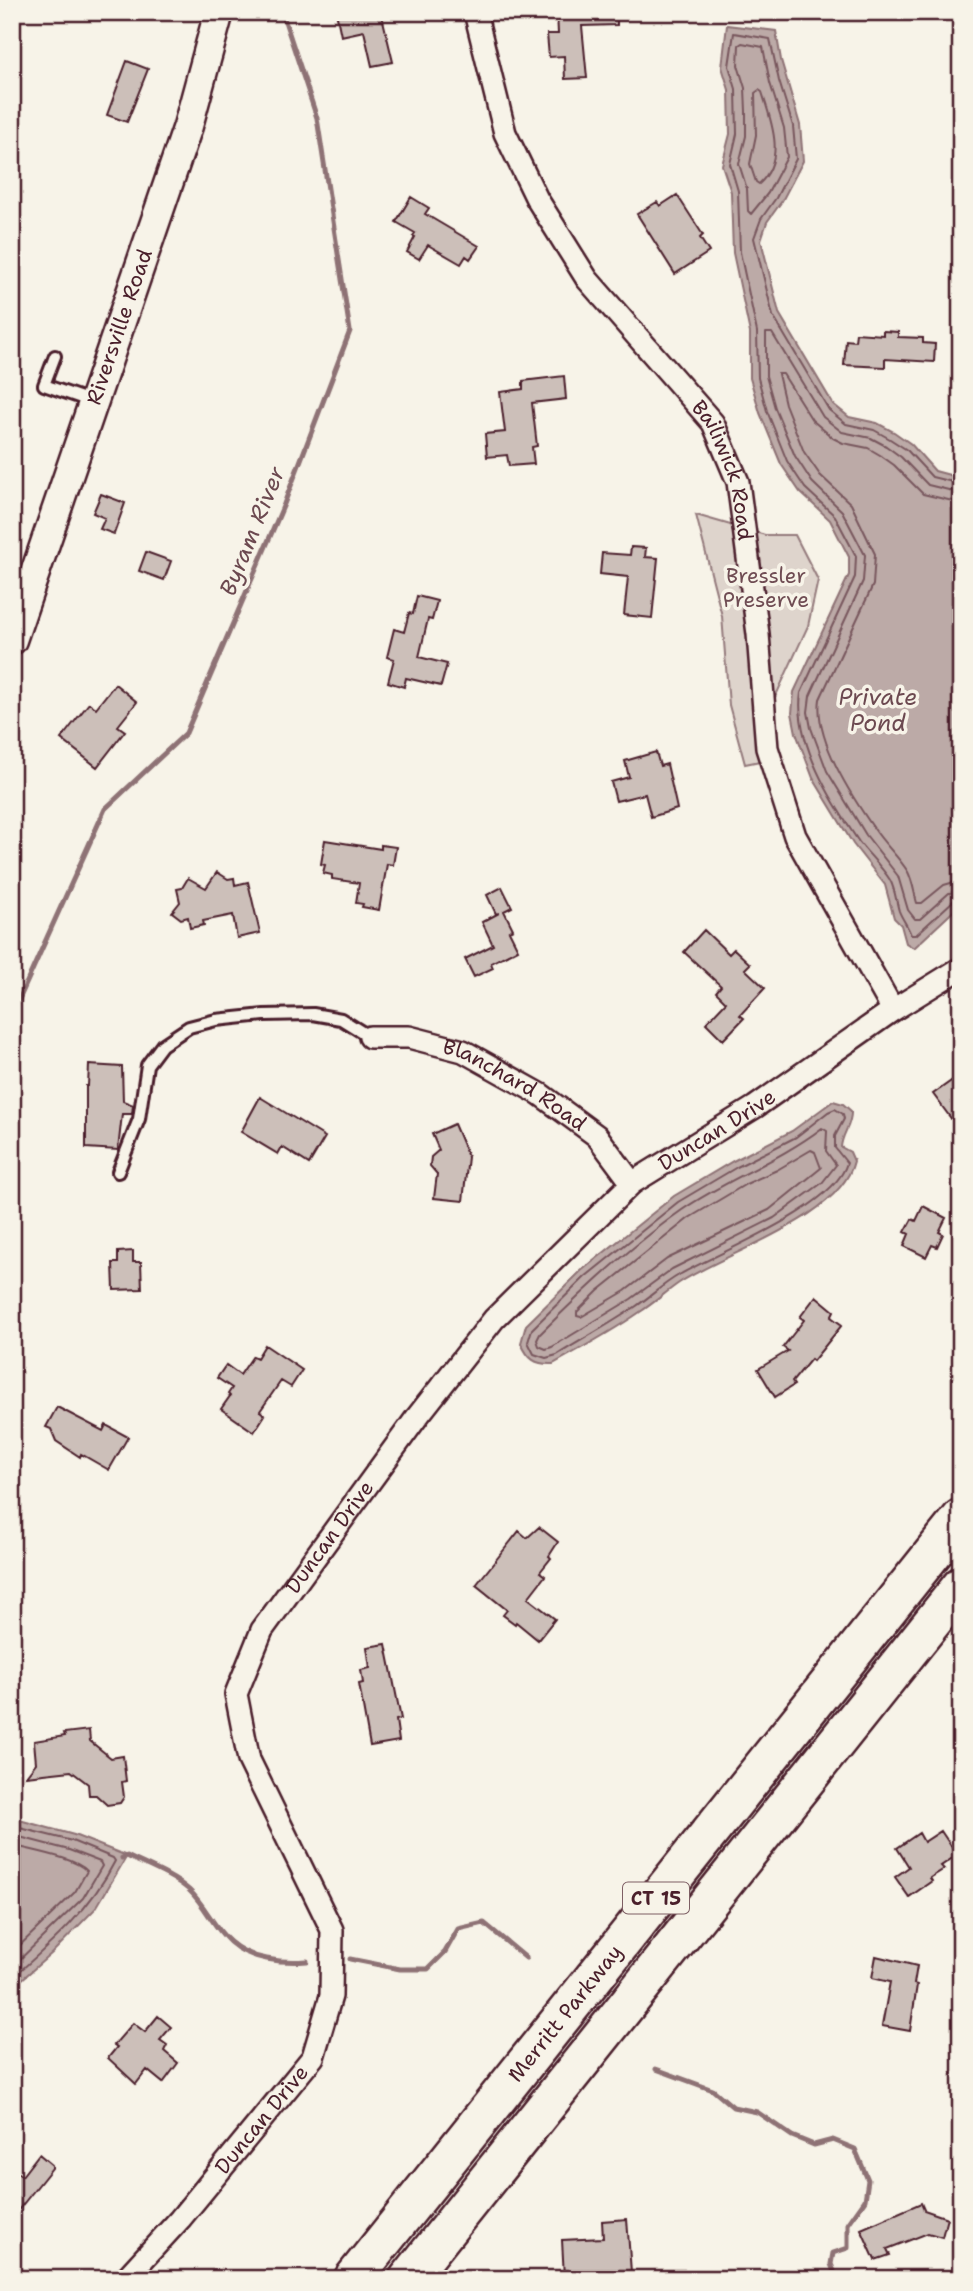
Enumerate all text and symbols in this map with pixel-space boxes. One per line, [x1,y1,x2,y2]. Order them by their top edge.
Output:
street label: Riversville Road [80,245,159,408]
street label: Bailiwick Road [685,394,760,542]
water label: Byram River [212,461,292,600]
park label: Bressler Preserve [723,562,809,614]
water label: Private Pond [839,682,917,738]
street label: Blanchard Road [440,1032,592,1138]
street label: Duncan Drive [653,1083,781,1177]
street label: Duncan Drive [279,1475,380,1599]
road number: CT 15 [623,1882,689,1914]
street label: Merritt Parkway [502,1939,629,2088]
street label: Duncan Drive [208,2059,315,2180]

